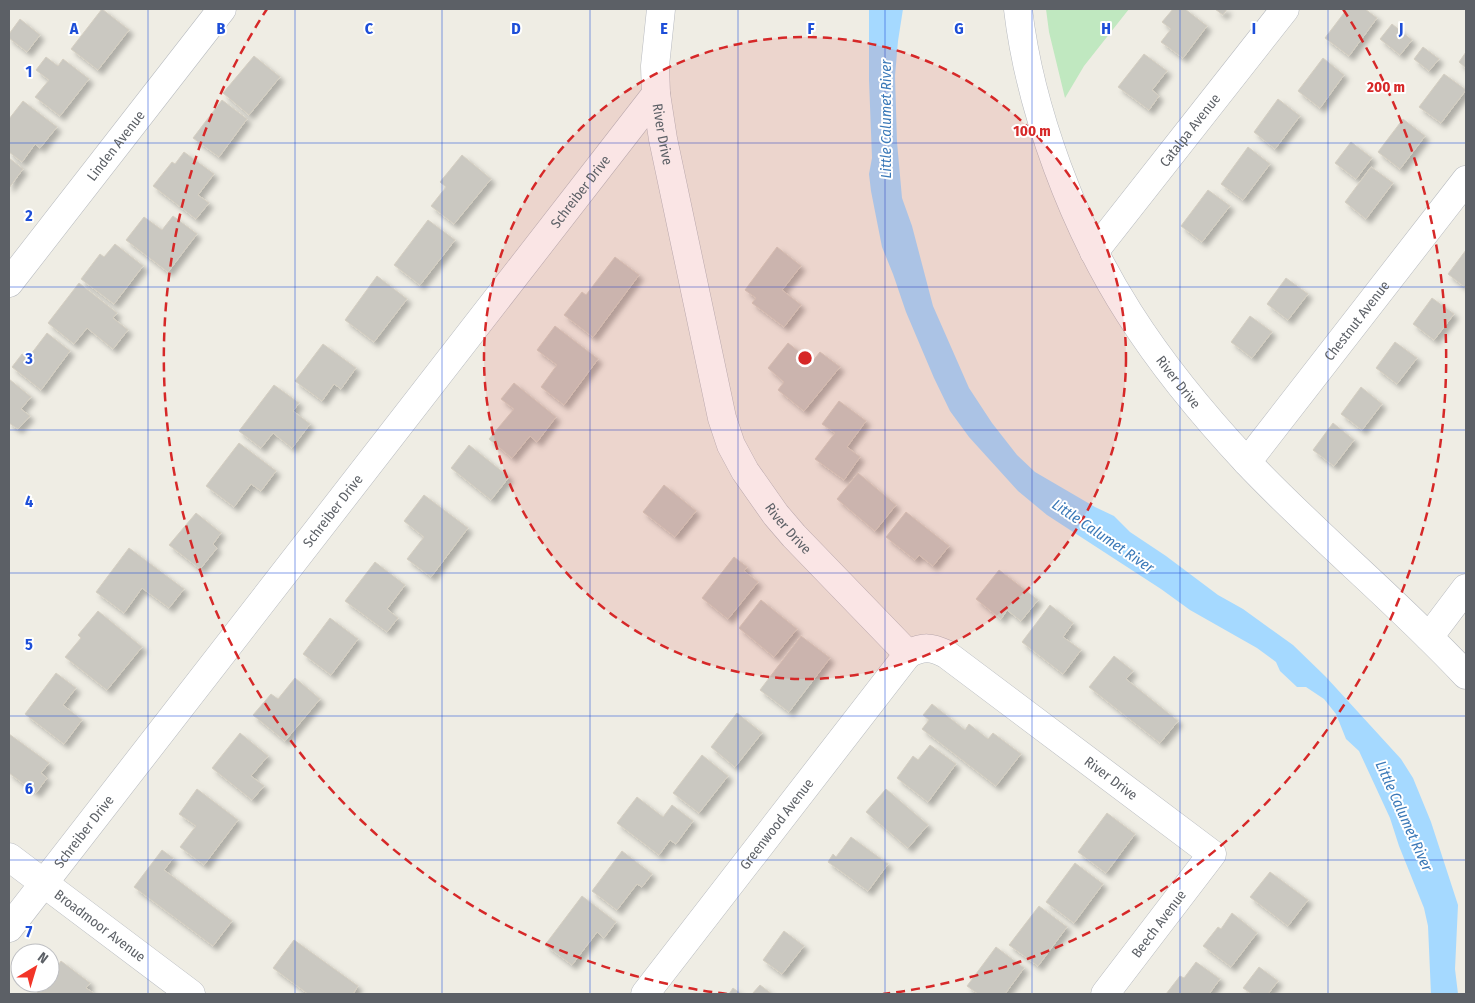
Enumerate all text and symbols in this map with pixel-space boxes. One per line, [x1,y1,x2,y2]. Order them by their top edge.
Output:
text: A [69,19,79,38]
text: B [217,19,226,38]
text: C [365,19,374,38]
text: D [511,19,521,38]
text: E [660,19,668,38]
text: F [807,19,815,38]
text: G [954,19,964,38]
text: H [1101,19,1111,38]
text: I [1252,19,1256,38]
text: J [1398,19,1403,38]
water label: Little Calumet River [877,59,895,178]
text: 1 [26,62,32,81]
text: 200 m [1366,78,1405,96]
street label: Catalpa Avenue [1156,90,1224,170]
street label: River Drive [649,102,677,166]
street label: Linden Avenue [83,107,148,184]
text: 100 m [1013,122,1051,140]
street label: Schreiber Drive [547,152,614,231]
text: 2 [24,206,33,225]
street label: Chestnut Avenue [1320,277,1393,364]
text: 3 [24,349,33,368]
centre of rings [796,349,814,367]
street label: River Drive [1153,352,1204,412]
street label: Schreiber Drive [299,471,366,551]
text: 4 [25,492,33,511]
water label: Little Calumet River [1049,495,1158,577]
street label: River Drive [762,500,815,557]
text: 5 [25,635,33,654]
street label: River Drive [1081,753,1141,804]
water label: Little Calumet River [1372,758,1437,875]
street label: Greenwood Avenue [736,775,817,873]
text: 6 [25,779,33,798]
street label: Schreiber Drive [50,792,117,871]
street label: Broadmoor Avenue [51,886,149,965]
street label: Beech Avenue [1128,887,1190,961]
text: 7 [26,922,33,941]
north arrow [10,943,60,993]
text: N [34,949,51,967]

